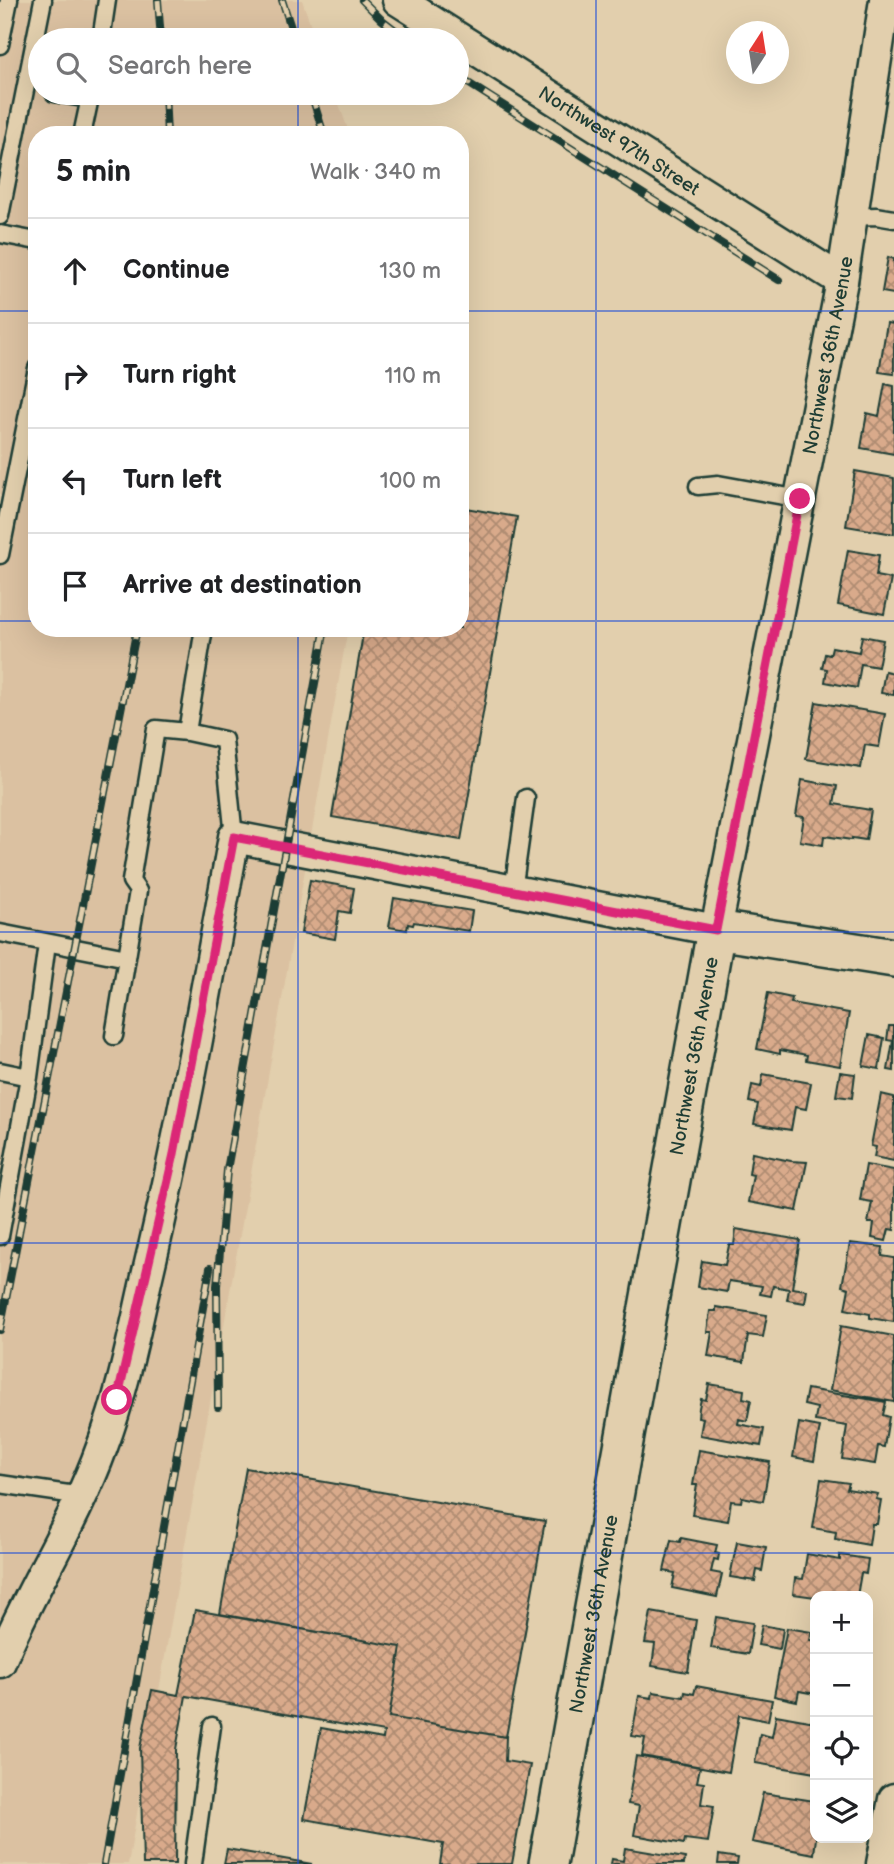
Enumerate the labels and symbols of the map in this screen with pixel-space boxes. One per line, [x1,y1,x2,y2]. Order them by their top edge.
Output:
north arrow [726,21,789,84]
street label: Northwest 97th Street [534,82,704,201]
street label: Northwest 36th Avenue [799,255,859,457]
route end [784,483,815,514]
street label: Northwest 36th Avenue [666,955,724,1157]
route start [101,1384,132,1415]
street label: Northwest 36th Avenue [565,1513,624,1715]

